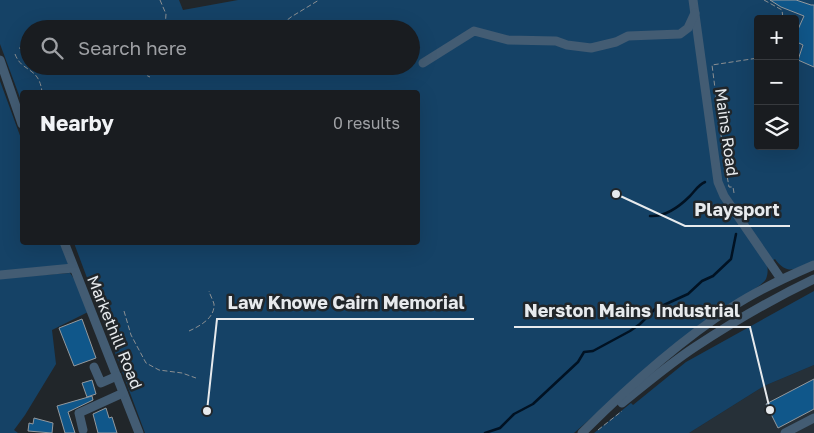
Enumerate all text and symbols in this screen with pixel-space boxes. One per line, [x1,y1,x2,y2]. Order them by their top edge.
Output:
map controls [754,15,799,150]
button: + [754,15,799,60]
search box [20,20,420,75]
icon: search [38,34,66,62]
text: Search here [78,36,187,59]
button: − [754,60,799,105]
street label: Mains Road [711,87,743,177]
button: layers [754,105,799,150]
text: Nearby [40,110,114,136]
text: 0 results [333,113,400,133]
callout: Playsport [685,193,790,226]
text: Playsport [694,198,780,220]
street label: Markethill Road [83,272,147,392]
callout: Law Knowe Cairn Memorial [217,286,474,319]
text: Law Knowe Cairn Memorial [228,291,464,313]
callout: Nerston Mains Industrial [514,294,750,327]
text: Nerston Mains Industrial [524,299,740,321]

